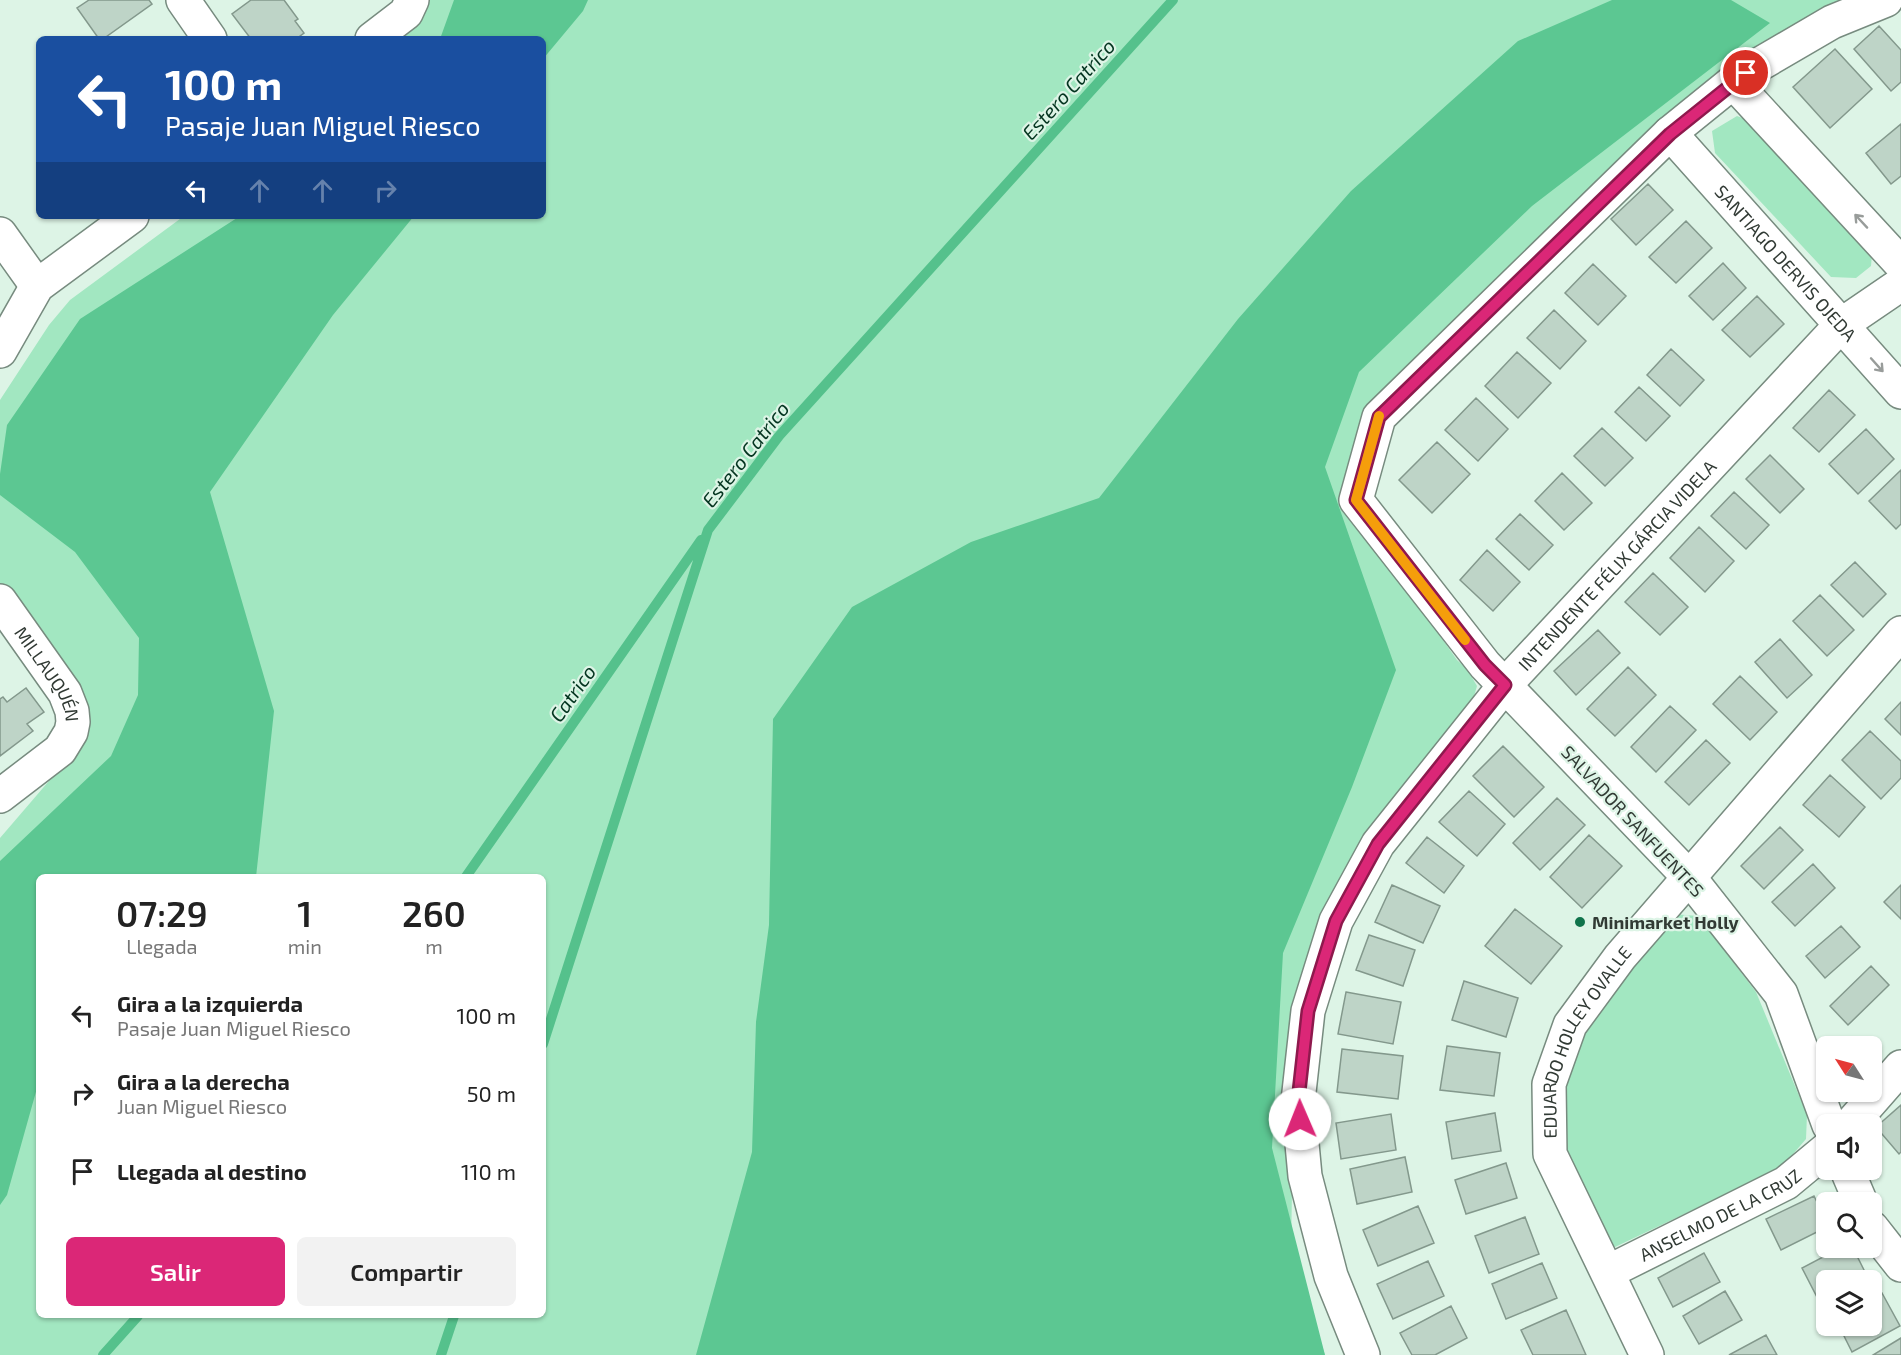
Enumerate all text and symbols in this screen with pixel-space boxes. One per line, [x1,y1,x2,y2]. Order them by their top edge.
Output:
water label: Estero Catrico [1017,34,1119,144]
pin [1720,47,1771,98]
icon: arrive [1729,56,1762,89]
text: 100 m [165,58,282,108]
icon: left [66,60,144,138]
text: Pasaje Juan Miguel Riesco [165,109,481,141]
icon: left [180,174,213,207]
icon: ahead [243,174,276,207]
icon: ahead [306,174,339,207]
icon: right [369,174,402,207]
street label: SANTIAGO DERVIS OJEDA [1711,180,1862,346]
one-way arrow [1854,214,1868,229]
one-way arrow [1870,358,1884,373]
water label: Estero Catrico [696,397,794,511]
street label: INTENDENTE FÉLIX GÁRCIA VIDELA [1513,455,1721,675]
street label: MILLAUQUÉN [10,622,84,723]
water label: Catrico [544,660,600,726]
street label: SALVADOR SANFUENTES [1557,741,1709,901]
text: 07:29 [116,891,208,934]
text: 1 [297,891,312,934]
text: 260 [402,891,466,934]
place label: Minimarket Holly [1592,911,1740,933]
marker: Minimarket Holly [1573,915,1587,929]
text: Llegada [126,934,198,958]
text: min [288,934,322,958]
text: m [425,934,443,958]
street label: EDUARDO HOLLEY OVALLE [1538,941,1636,1139]
text: Gira a la izquierda [117,990,303,1016]
icon: left [66,999,99,1032]
text: 100 m [457,1002,516,1028]
text: Pasaje Juan Miguel Riesco [117,1016,351,1040]
north arrow [1816,1036,1882,1102]
map controls [1816,1036,1882,1336]
text: Gira a la derecha [117,1068,290,1094]
icon: right [66,1077,99,1110]
text: 50 m [467,1080,516,1106]
position arrow [1268,1087,1332,1151]
text: Juan Miguel Riesco [117,1094,287,1118]
button: sound [1816,1114,1882,1180]
icon: arrive [66,1155,99,1188]
text: Llegada al destino [117,1158,307,1184]
text: 110 m [461,1158,516,1184]
street label: ANSELMO DE LA CRUZ [1636,1164,1806,1265]
button: search [1816,1192,1882,1258]
button: Salir [66,1237,285,1306]
button: Compartir [297,1237,516,1306]
button: layers [1816,1270,1882,1336]

